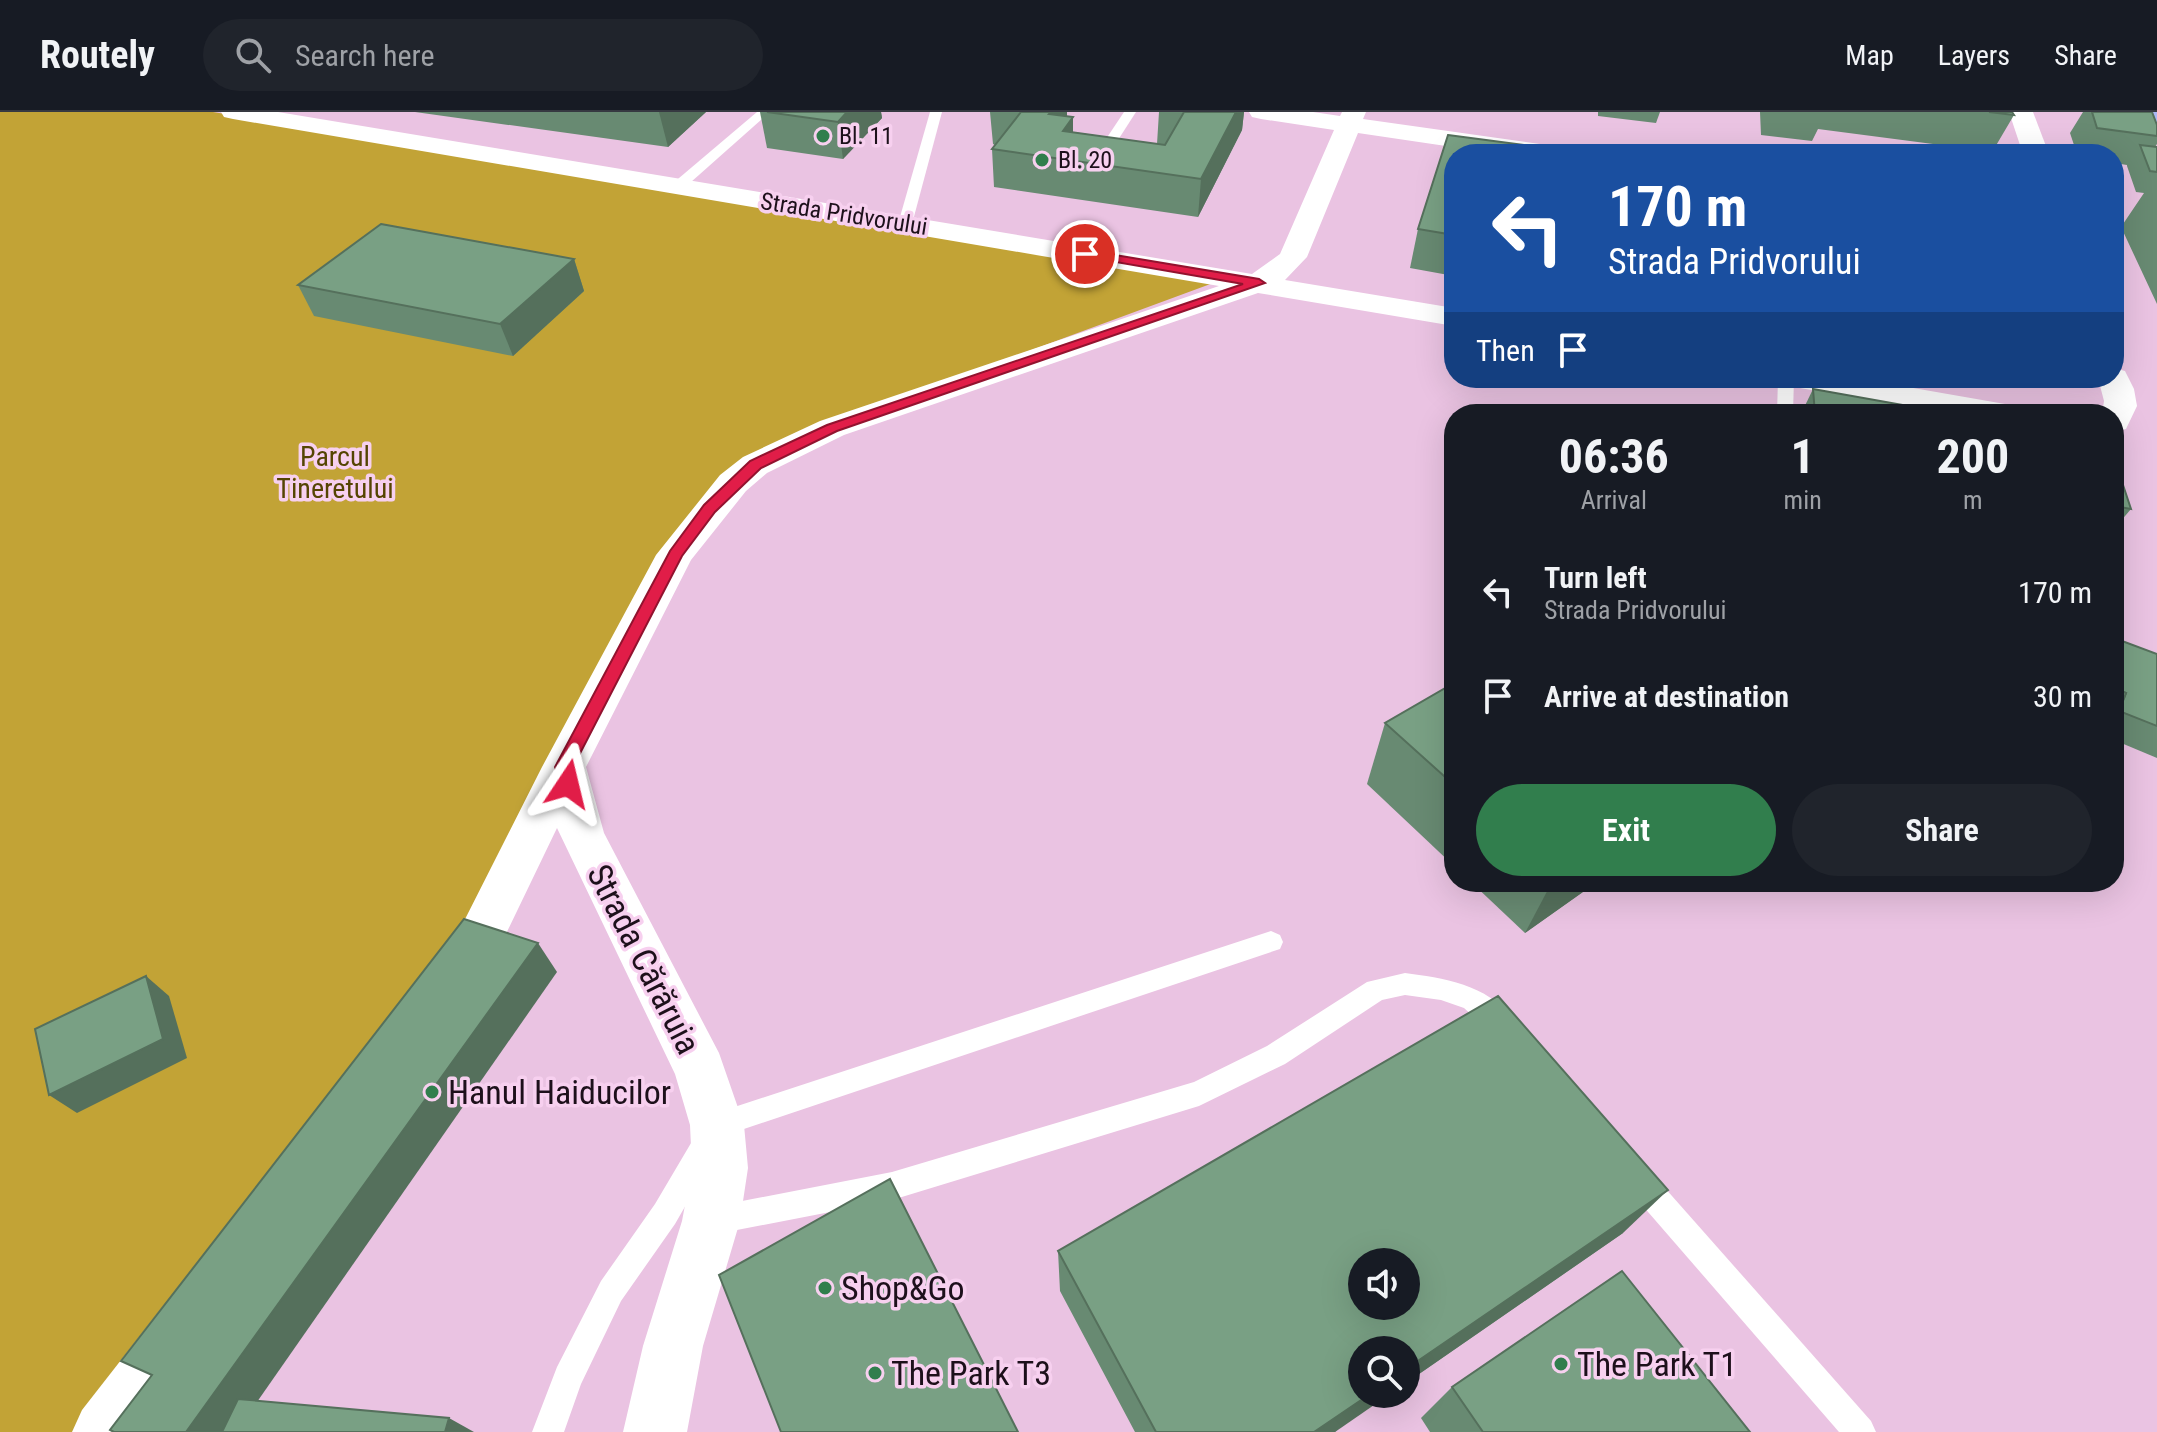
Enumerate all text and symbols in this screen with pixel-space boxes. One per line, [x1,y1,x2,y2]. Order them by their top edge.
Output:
search box [203,19,763,91]
text: Routely [40,33,155,77]
icon: search [231,33,275,77]
text: Search here [295,38,435,73]
text: Map [1845,39,1894,72]
text: Layers [1938,39,2010,72]
text: Share [2054,39,2117,72]
place label: Bl. 11 [839,122,893,150]
marker: Bl. 11 [814,127,832,145]
place label: Bl. 20 [1058,146,1112,174]
marker: Bl. 20 [1033,151,1051,169]
text: 170 m [1608,174,1747,240]
icon: left [1476,176,1580,280]
street label: Strada Pridvorului [759,187,929,241]
pin [1051,220,1119,288]
icon: arrive [1063,232,1107,276]
text: Strada Pridvorului [1608,241,1861,283]
icon: arrive [1551,328,1595,372]
text: Then [1476,333,1535,368]
text: 06:36 [1559,428,1669,485]
text: 1 [1791,428,1815,485]
text: 200 [1936,428,2009,485]
park label: Parcul Tineretului [276,440,394,505]
text: Arrival [1581,485,1647,515]
text: min [1784,485,1822,515]
text: m [1963,485,1983,515]
text: Turn left [1544,560,1647,595]
icon: left [1476,570,1520,614]
text: 170 m [2018,575,2092,610]
text: Strada Pridvorului [1544,595,1727,625]
icon: arrive [1476,674,1520,718]
text: Arrive at destination [1544,679,1789,714]
text: 30 m [2033,679,2092,714]
position arrow [526,742,610,826]
button: Exit [1476,784,1776,876]
button: Share [1792,784,2092,876]
street label: Strada Cărăruia [579,858,709,1060]
place label: Hanul Haiducilor [448,1072,671,1112]
marker: Hanul Haiducilor [423,1083,441,1101]
map controls [1348,1248,1420,1408]
button: sound [1348,1248,1420,1320]
place label: Shop&Go [841,1268,965,1308]
marker: Shop&Go [816,1279,834,1297]
button: search [1348,1336,1420,1408]
place label: The Park T1 [1577,1344,1737,1384]
place label: The Park T3 [891,1353,1051,1393]
marker: The Park T1 [1552,1355,1570,1373]
marker: The Park T3 [866,1364,884,1382]

